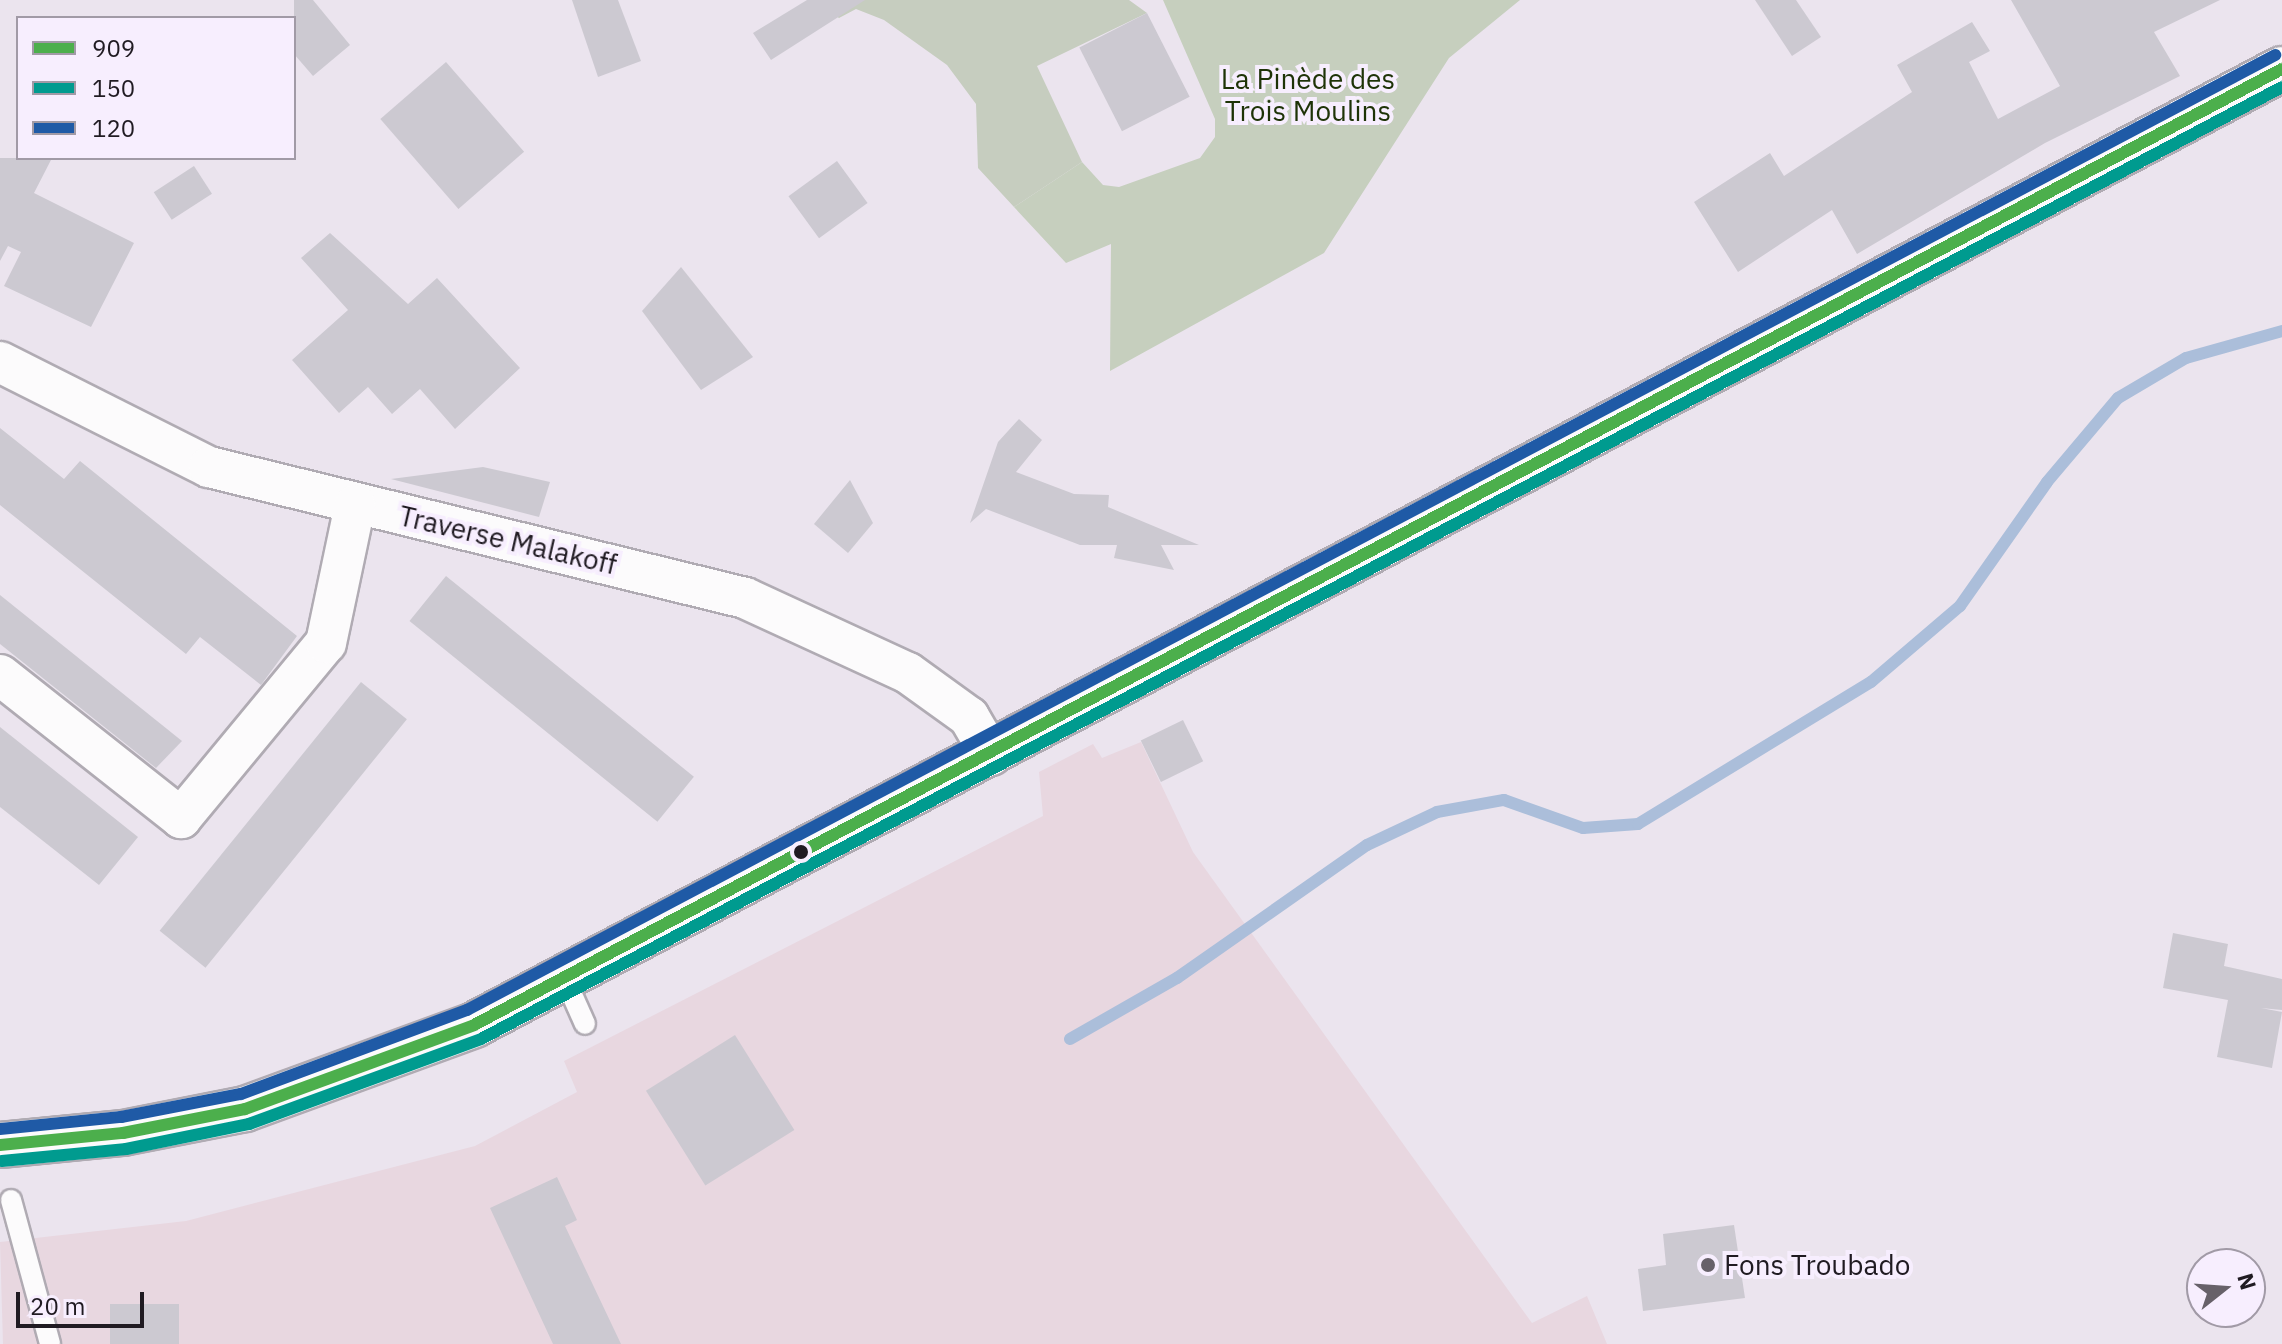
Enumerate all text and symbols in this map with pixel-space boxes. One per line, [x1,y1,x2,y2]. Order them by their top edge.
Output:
legend [16,16,296,160]
text: 909 [92,32,135,64]
park label: La Pinède des Trois Moulins [1221,62,1395,128]
text: 150 [92,72,135,104]
text: 120 [92,112,135,144]
street label: Traverse Malakoff [396,499,620,581]
unlabelled marker [793,844,809,860]
place label: Fons Troubado [1724,1248,1910,1282]
north arrow [2186,1248,2266,1328]
marker: Fons Troubado [1699,1256,1717,1274]
text: N [2231,1270,2264,1293]
scale bar [20,1276,148,1326]
text: 20 m [30,1290,85,1322]

